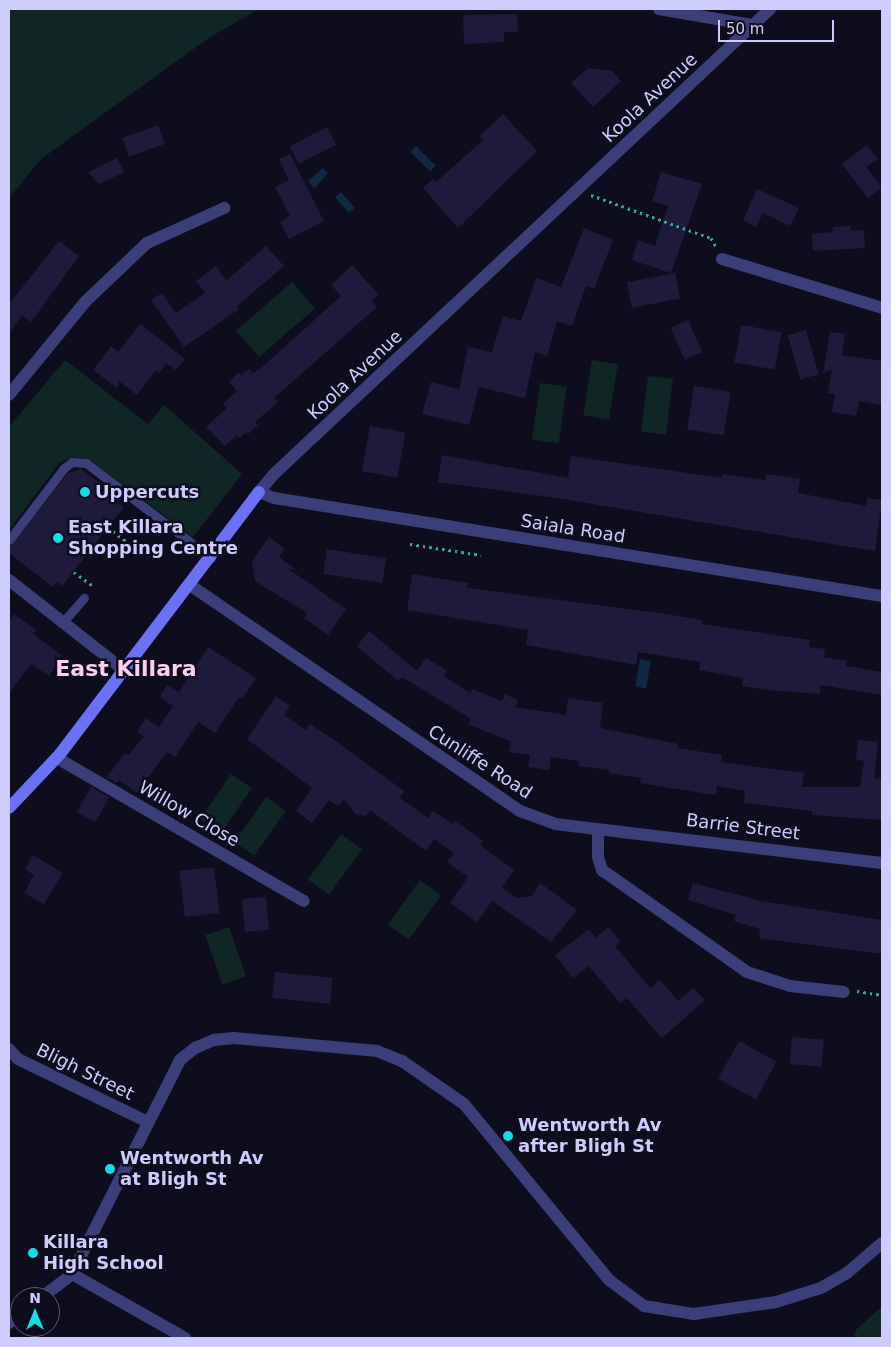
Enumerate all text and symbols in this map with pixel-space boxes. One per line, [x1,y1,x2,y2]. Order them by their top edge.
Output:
scale bar [721,10,837,42]
text: 50 m [726,20,764,38]
street label: Koola Avenue [598,49,702,147]
street label: Koola Avenue [303,326,407,424]
place label: Uppercuts [95,481,199,503]
marker: Uppercuts [79,486,91,498]
street label: Saiala Road [519,510,627,548]
place label: East Killara Shopping Centre [68,517,238,560]
marker: East Killara Shopping Centre [52,532,64,544]
district label: East Killara [55,656,197,682]
street label: Cunliffe Road [424,720,536,804]
street label: Willow Close [135,776,243,852]
street label: Barrie Street [685,809,801,845]
street label: Bligh Street [33,1039,137,1105]
place label: Wentworth Av after Bligh St [518,1115,661,1158]
marker: Wentworth Av after Bligh St [502,1130,514,1142]
place label: Wentworth Av at Bligh St [120,1148,263,1190]
marker: Wentworth Av at Bligh St [104,1163,116,1175]
place label: Killara High School [43,1232,164,1274]
marker: Killara High School [27,1247,39,1259]
north arrow [10,1287,60,1337]
text: N [29,1290,41,1306]

